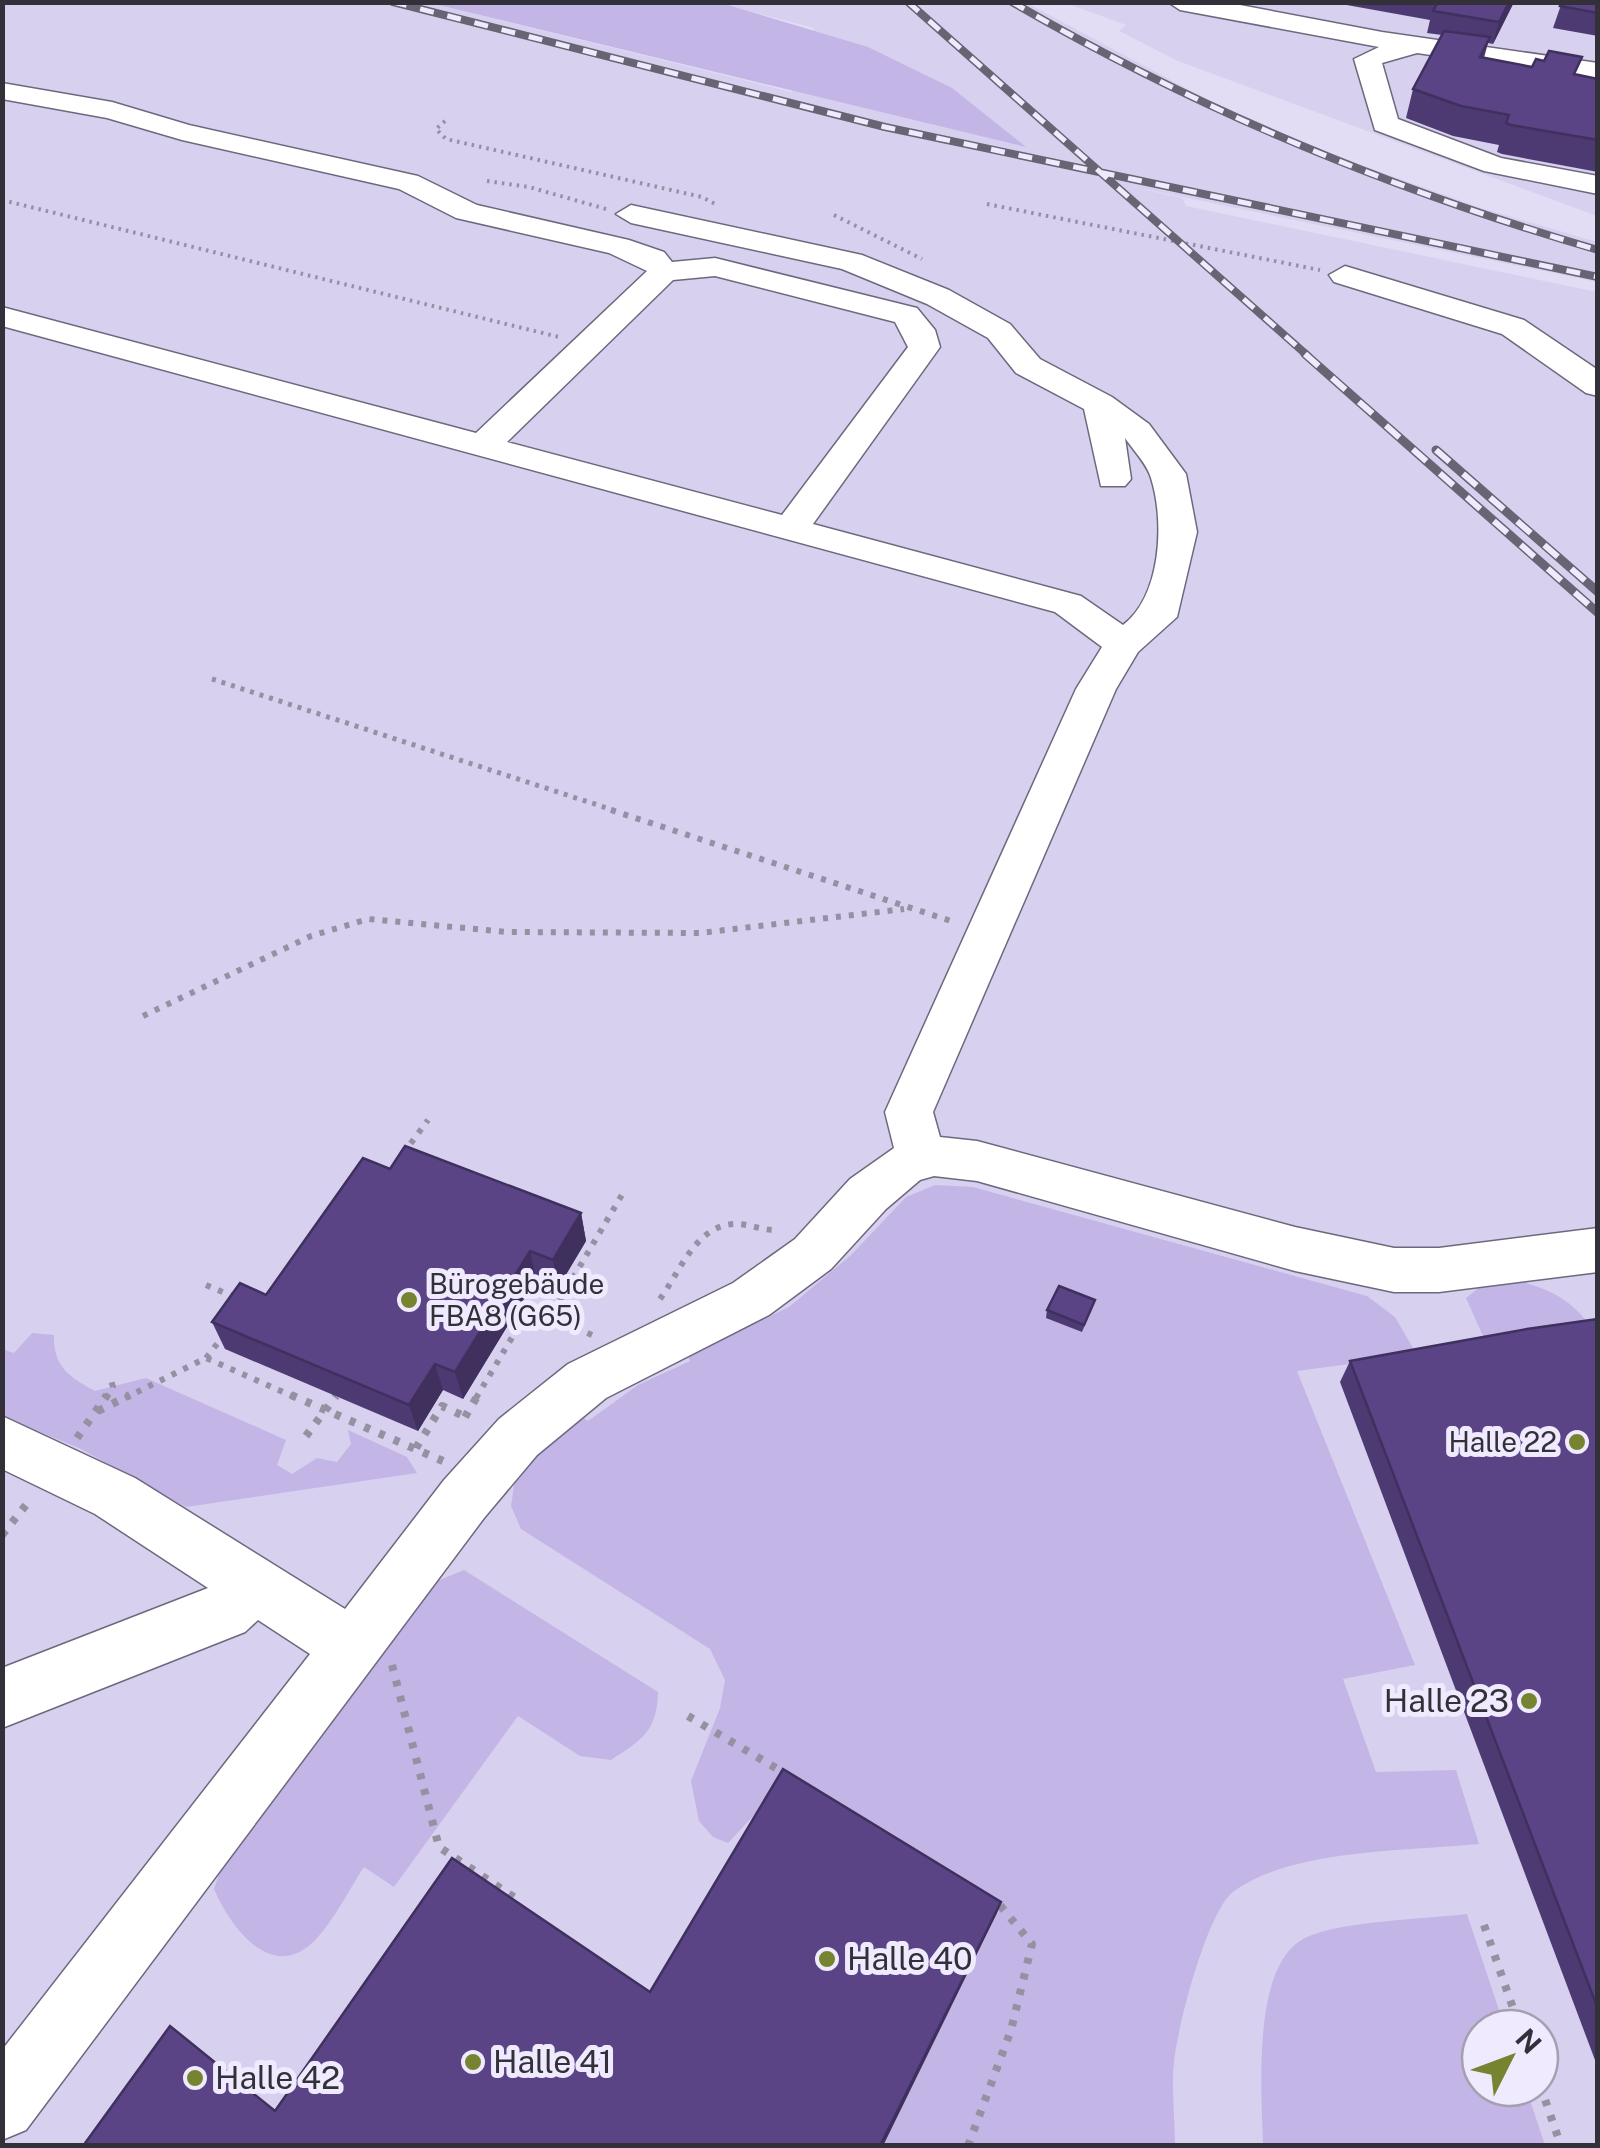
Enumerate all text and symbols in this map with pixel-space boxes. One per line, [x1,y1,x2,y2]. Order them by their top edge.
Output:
place label: Bürogebäude FBA8 (G65) [429,1267,604,1332]
marker: Bürogebäude FBA8 (G65) [398,1289,420,1311]
place label: Halle 22 [1448,1425,1557,1458]
marker: Halle 22 [1566,1431,1588,1453]
place label: Halle 23 [1384,1682,1509,1719]
marker: Halle 23 [1518,1690,1540,1712]
place label: Halle 40 [847,1940,973,1977]
marker: Halle 40 [816,1948,838,1970]
north arrow [1460,2008,1560,2108]
text: N [1509,2022,1549,2060]
place label: Halle 41 [493,2043,612,2080]
marker: Halle 41 [462,2051,484,2073]
place label: Halle 42 [215,2059,340,2096]
marker: Halle 42 [184,2067,206,2089]

